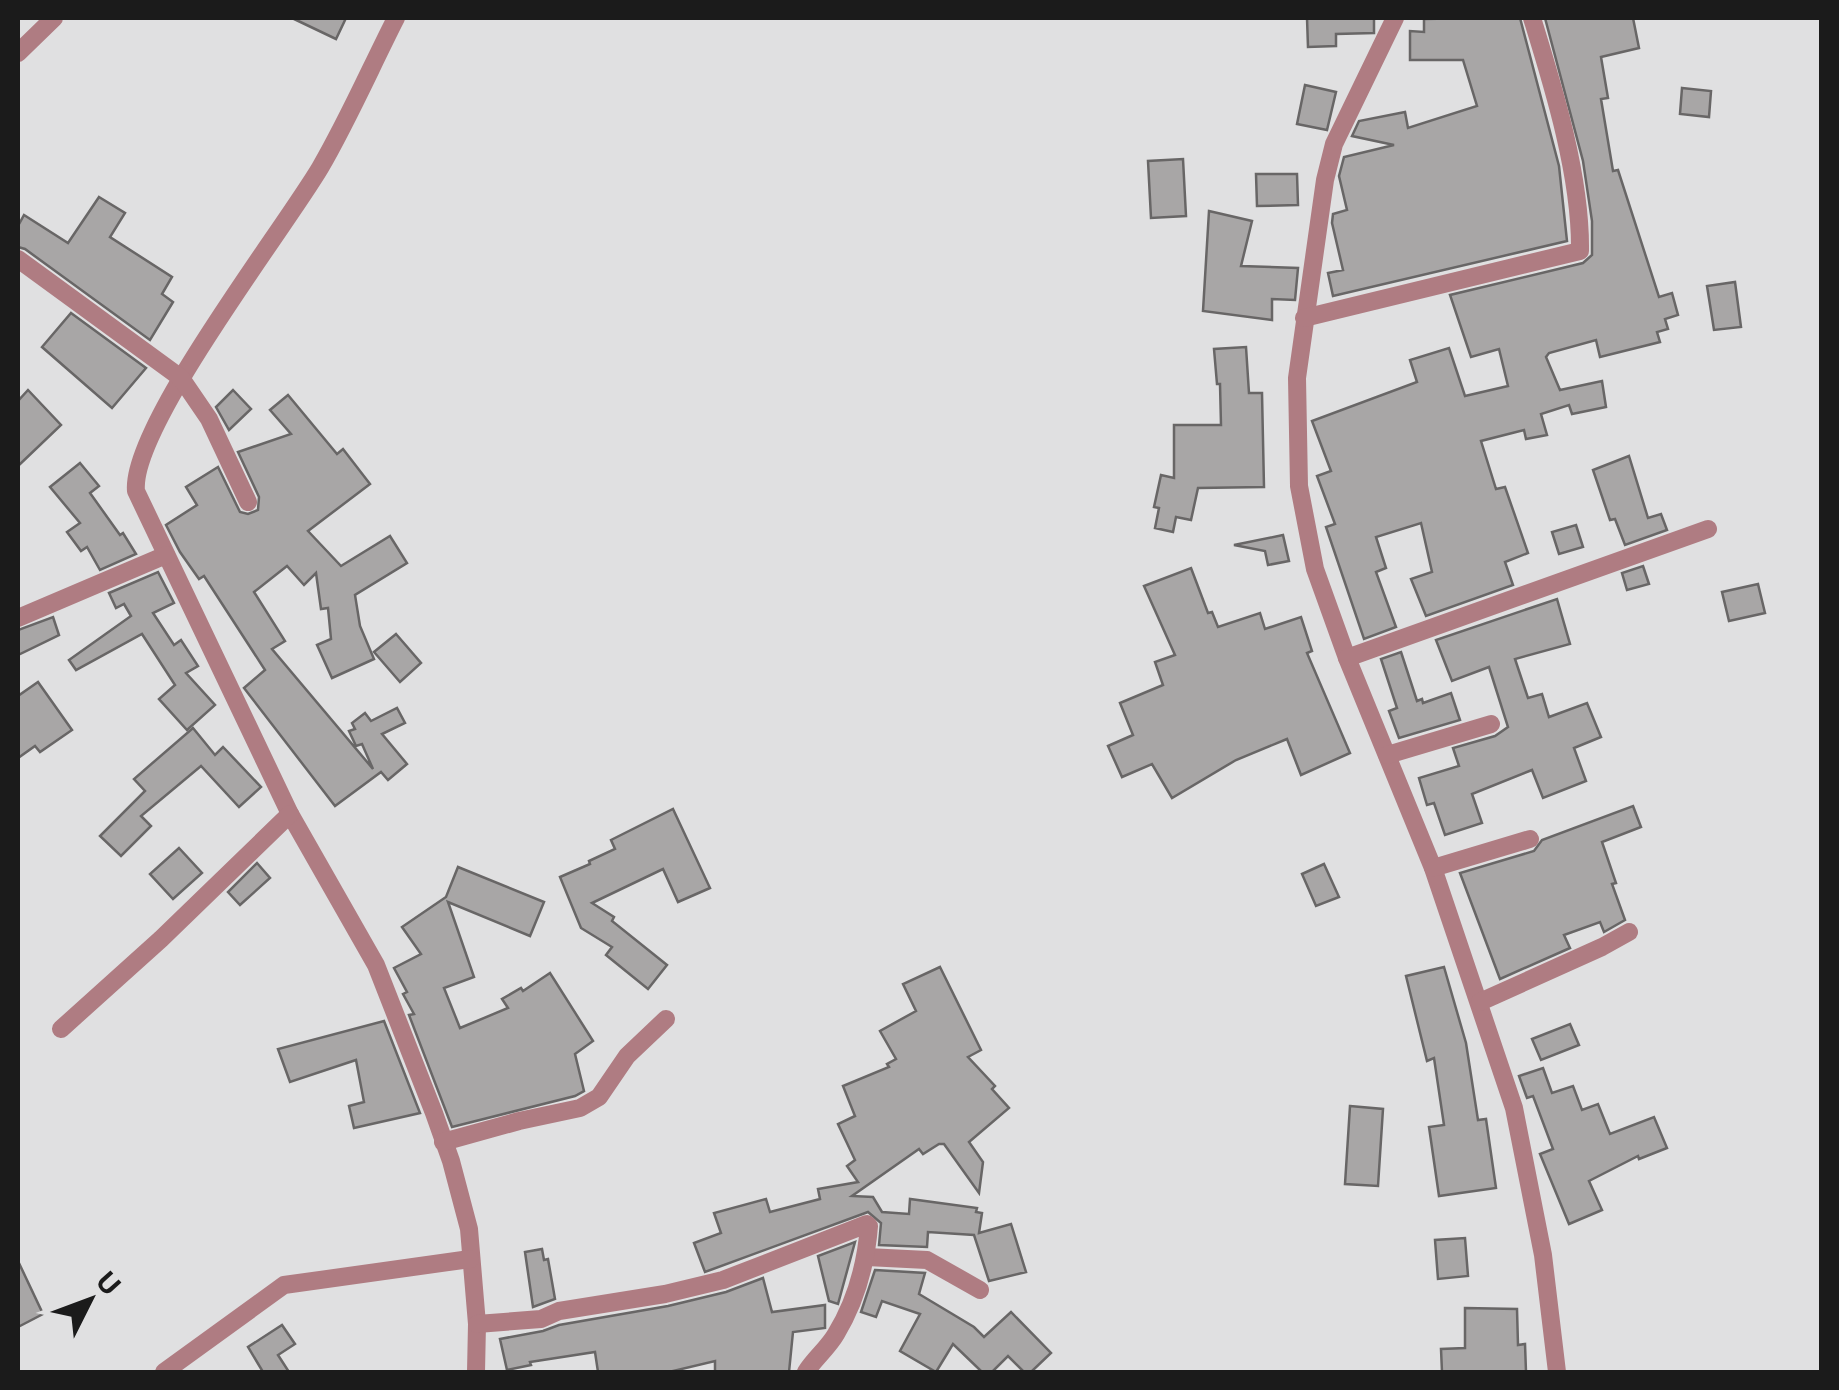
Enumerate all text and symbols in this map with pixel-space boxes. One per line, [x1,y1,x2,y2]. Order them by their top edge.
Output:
north arrow [40,1250,140,1350]
text: U [88,1262,131,1303]

